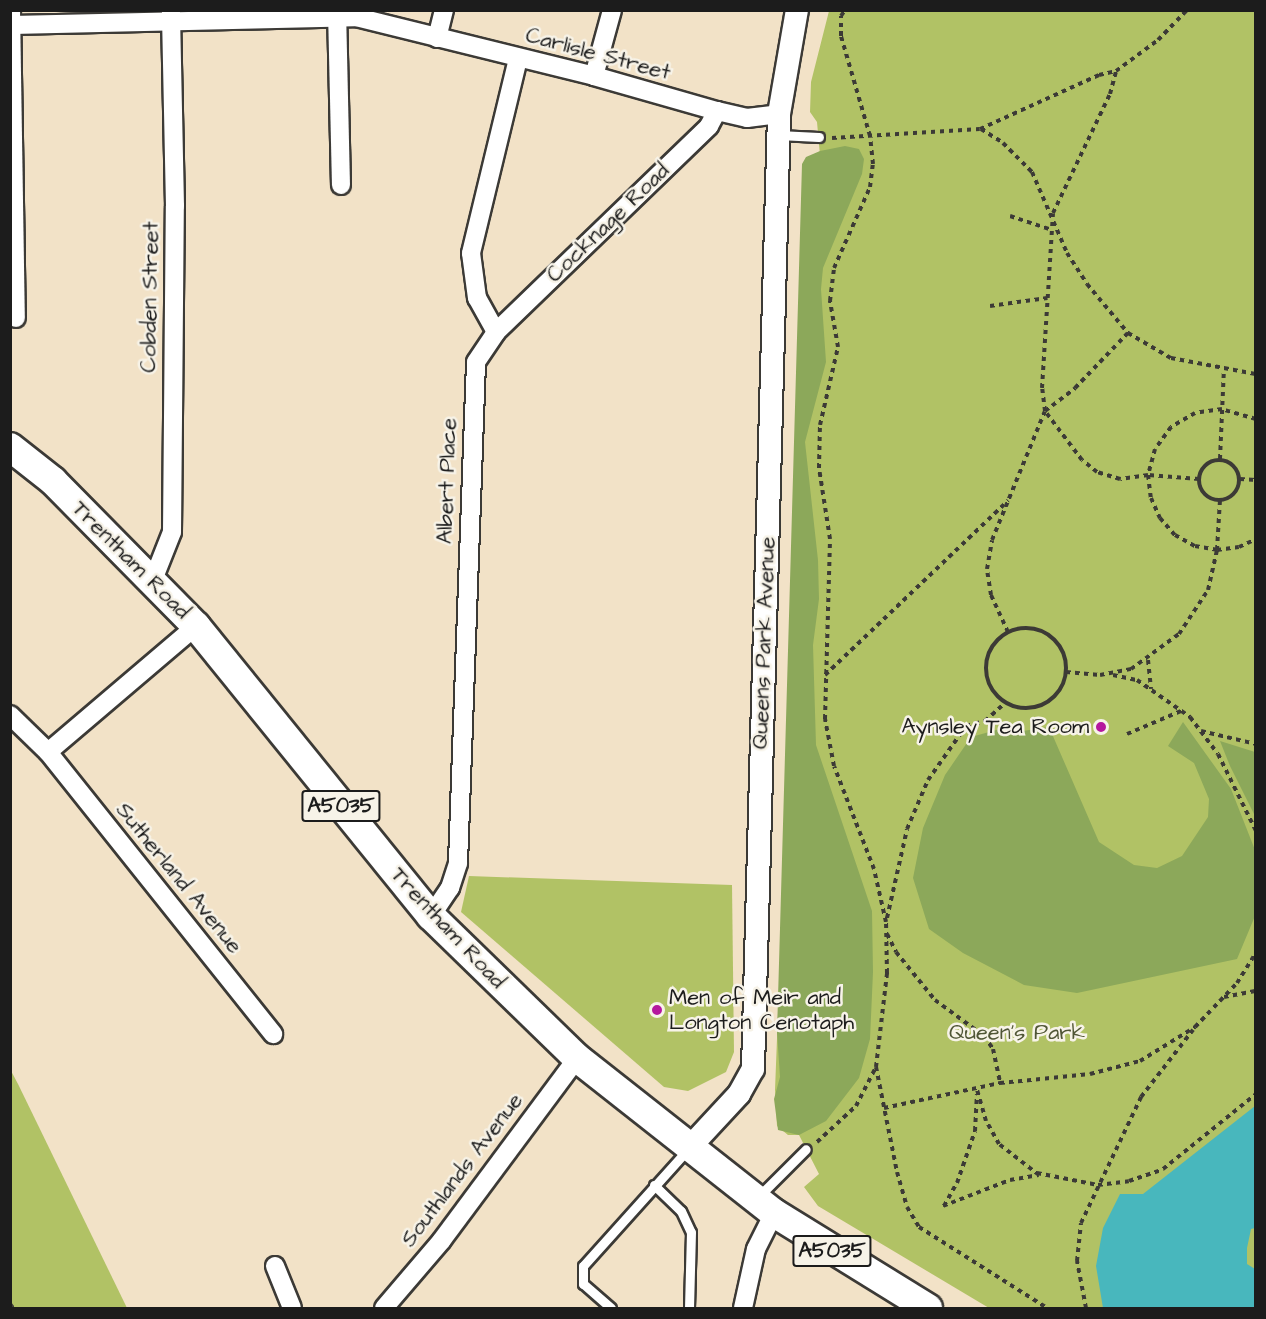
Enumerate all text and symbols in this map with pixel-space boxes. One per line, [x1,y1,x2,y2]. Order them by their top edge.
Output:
street label: Carlisle Street [523,22,673,86]
street label: Cocknage Road [541,158,675,288]
street label: Cobden Street [135,221,165,373]
street label: Albert Place [432,417,462,545]
street label: Trentham Road [66,495,196,625]
street label: Queens Park Avenue [747,536,781,750]
place label: Aynsley Tea Room [901,714,1089,740]
marker: Aynsley Tea Room [1094,720,1108,734]
road number: A5035 [300,788,382,824]
street label: Sutherland Avenue [110,797,248,959]
street label: Trentham Road [385,862,511,994]
place label: Men of Meir and Longton Cenotaph [669,984,854,1036]
marker: Men of Meir and Longton Cenotaph [650,1003,664,1017]
park label: Queen's Park [949,1020,1085,1046]
street label: Southlands Avenue [396,1088,528,1252]
road number: A5035 [792,1233,872,1269]

